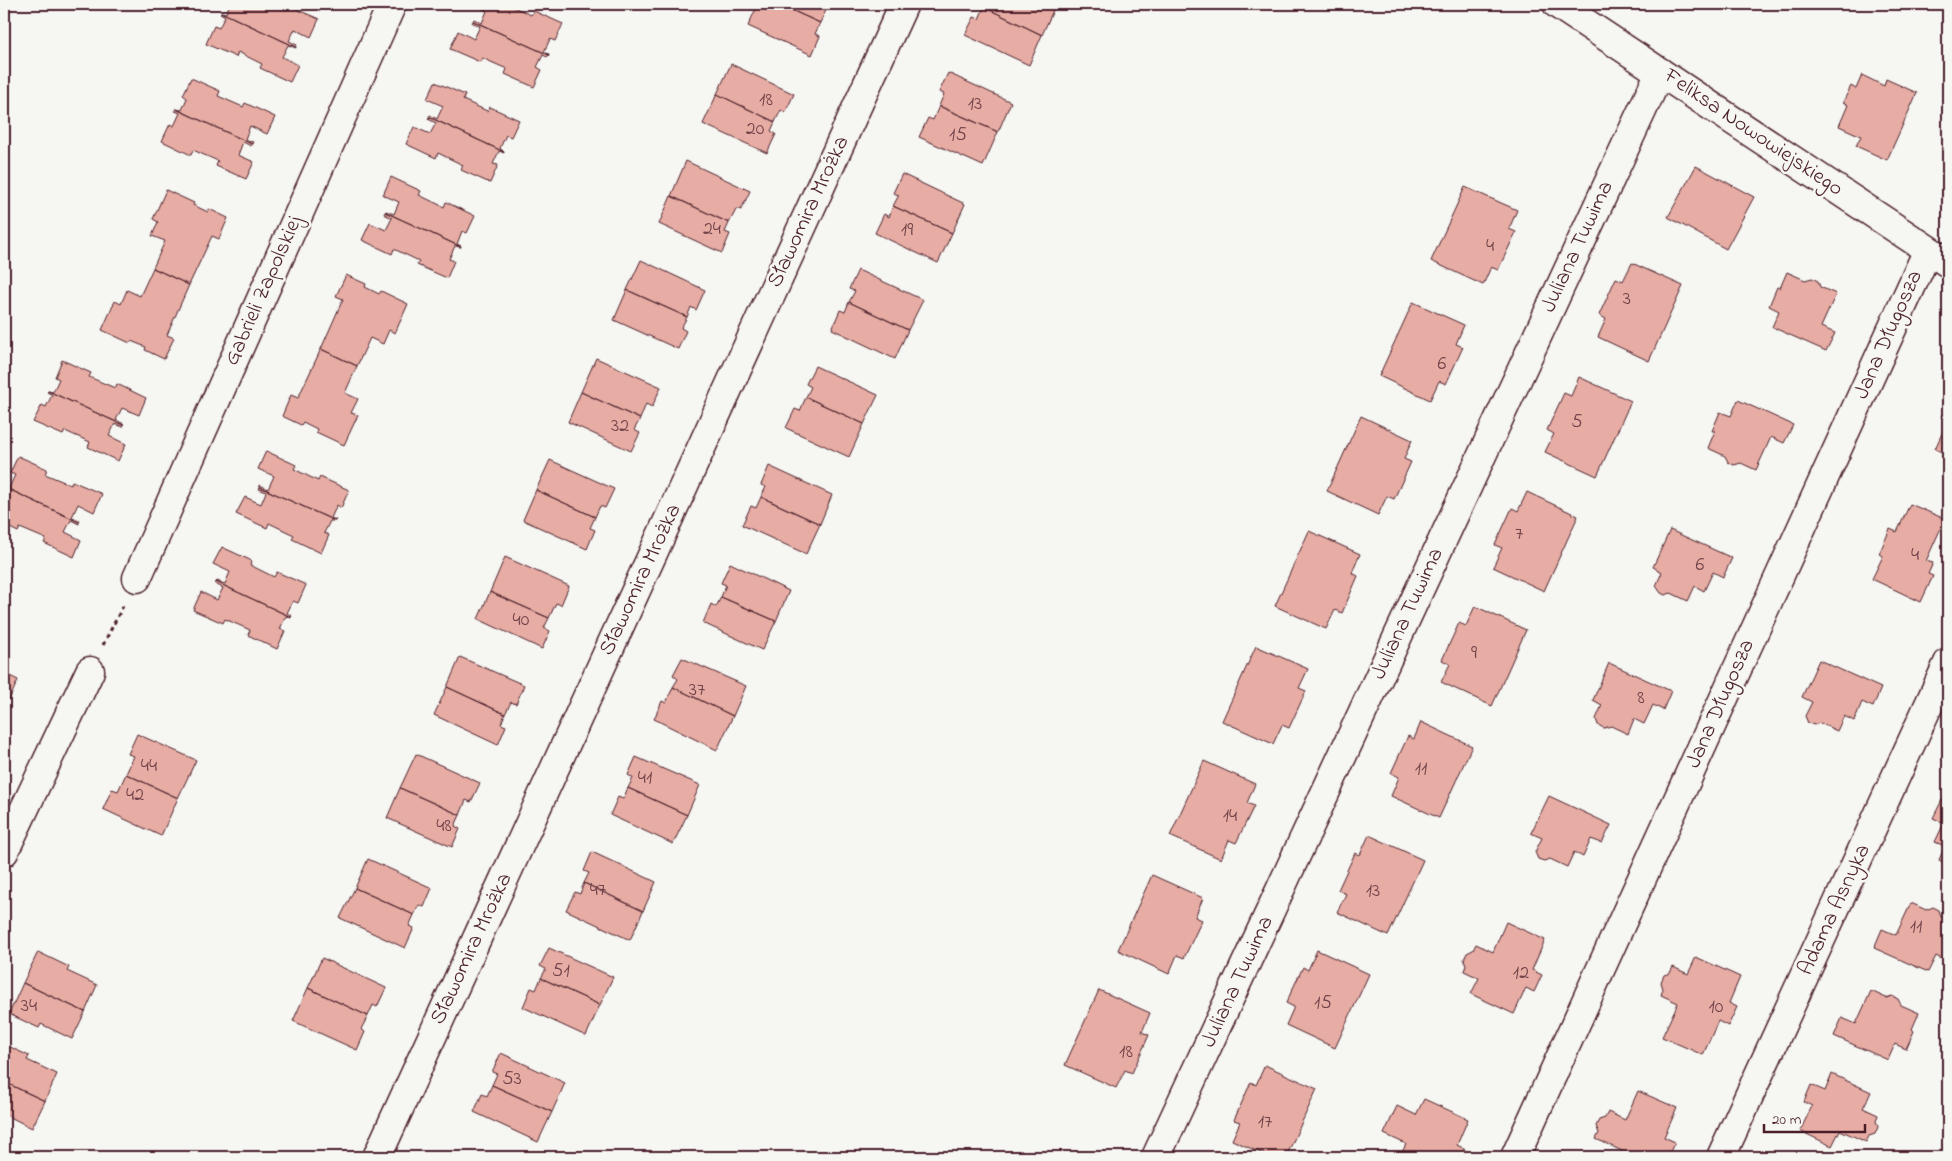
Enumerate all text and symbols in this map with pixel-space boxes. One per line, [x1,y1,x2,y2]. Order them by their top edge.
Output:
street label: Feliksa Nowowiejskiego [1655,60,1849,206]
house number: 18 [759,86,773,115]
house number: 13 [968,90,982,119]
house number: 20 [746,115,765,144]
house number: 15 [949,121,967,150]
street label: Sławomira Mrożka [760,131,858,293]
street label: Juliana Tuwima [1533,176,1623,318]
street label: Gabrieli Zapolskiej [217,210,312,371]
house number: 24 [703,215,721,244]
house number: 19 [901,216,913,245]
house number: 4 [1486,232,1494,261]
street label: Jana Długosza [1846,265,1933,405]
house number: 3 [1623,285,1631,314]
house number: 6 [1438,350,1447,379]
house number: 5 [1571,408,1583,437]
house number: 32 [611,412,629,441]
street label: Sławomira Mrożka [592,499,690,661]
house number: 7 [1515,520,1523,549]
house number: 4 [1911,541,1919,570]
street label: Juliana Tuwima [1363,543,1453,685]
house number: 6 [1696,551,1705,580]
house number: 40 [513,606,530,635]
street label: Jana Długosza [1678,634,1765,774]
house number: 9 [1471,639,1477,668]
house number: 37 [689,676,705,705]
house number: 8 [1637,684,1645,713]
house number: 44 [141,752,157,781]
house number: 11 [1415,755,1427,784]
house number: 41 [638,764,652,793]
house number: 42 [126,781,144,810]
house number: 14 [1223,802,1237,831]
house number: 48 [436,812,452,841]
street label: Adama Asnyka [1791,839,1880,981]
street label: Sławomira Mrożka [423,868,521,1030]
house number: 47 [590,876,606,905]
house number: 13 [1366,877,1380,906]
street label: Juliana Tuwima [1193,911,1283,1053]
house number: 11 [1910,913,1922,942]
house number: 51 [552,957,570,986]
house number: 12 [1513,959,1529,988]
house number: 15 [1314,989,1332,1018]
house number: 34 [21,992,37,1021]
house number: 10 [1709,993,1724,1022]
house number: 18 [1119,1038,1133,1067]
house number: 53 [502,1065,522,1094]
scale bar [1764,1101,1866,1133]
house number: 17 [1258,1108,1272,1137]
text: 20 m [1772,1109,1802,1131]

